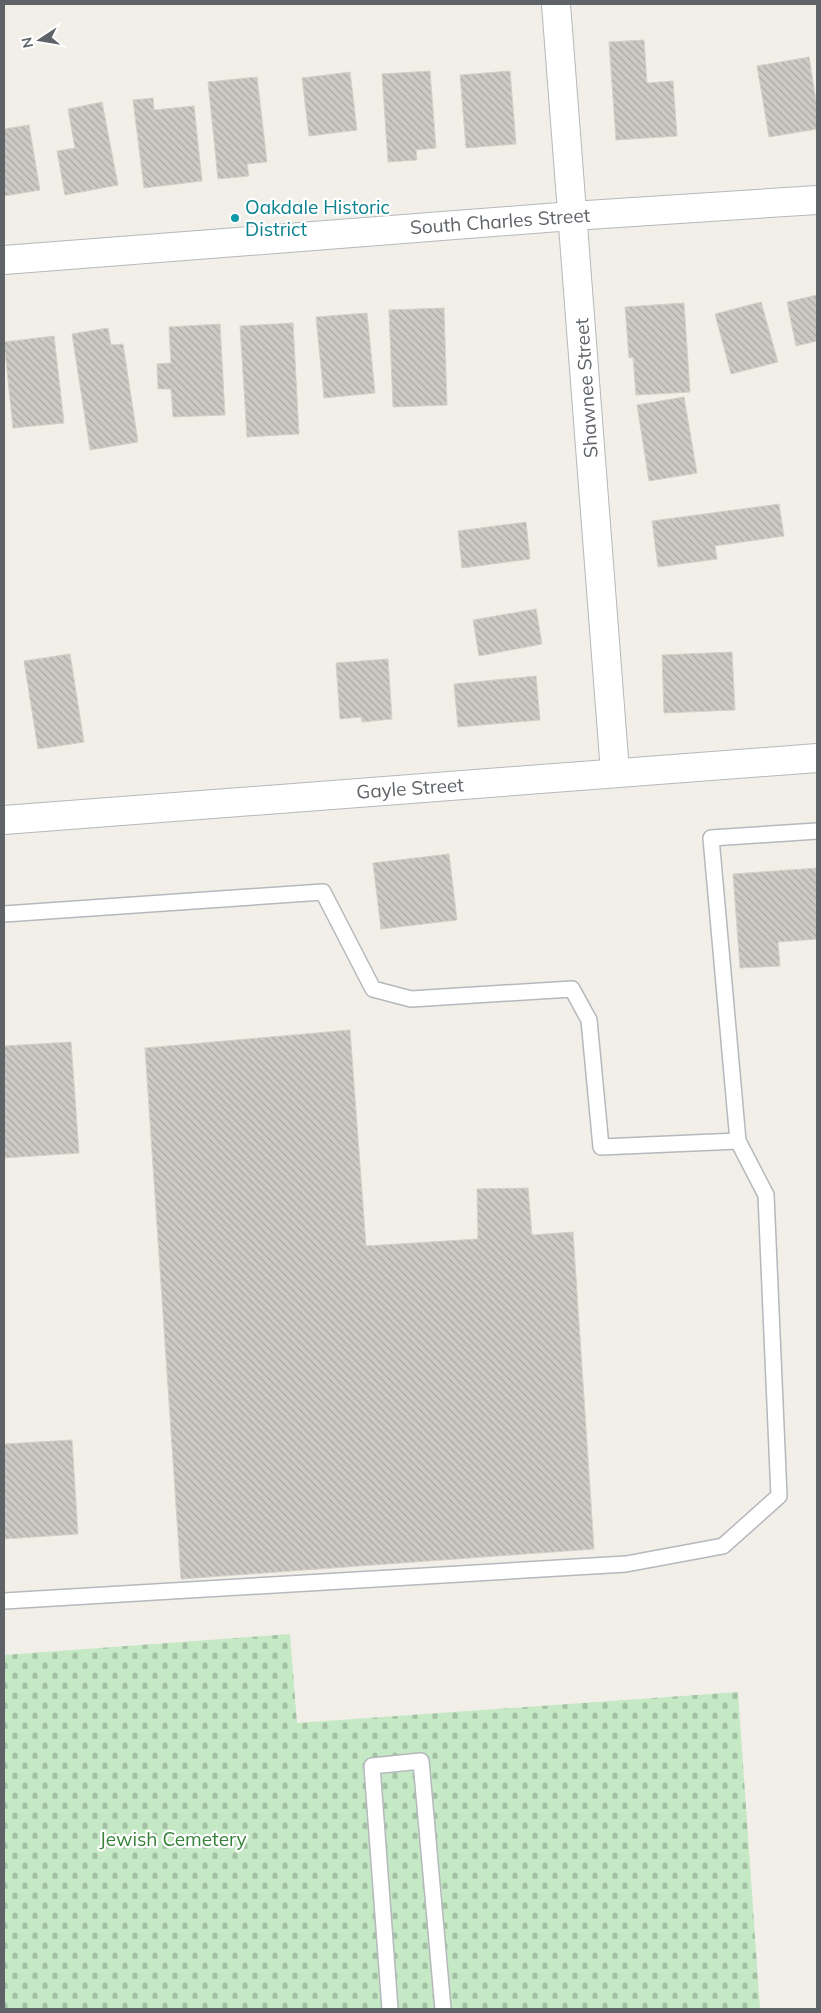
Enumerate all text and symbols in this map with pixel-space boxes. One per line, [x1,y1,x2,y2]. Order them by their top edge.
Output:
north arrow [15,15,65,65]
text: N [17,36,37,50]
place label: Oakdale Historic District [245,195,390,241]
street label: South Charles Street [409,203,591,239]
marker: Oakdale Historic District [229,212,241,224]
street label: Shawnee Street [569,317,603,459]
street label: Gayle Street [355,772,465,804]
park label: Jewish Cemetery [99,1827,247,1851]

